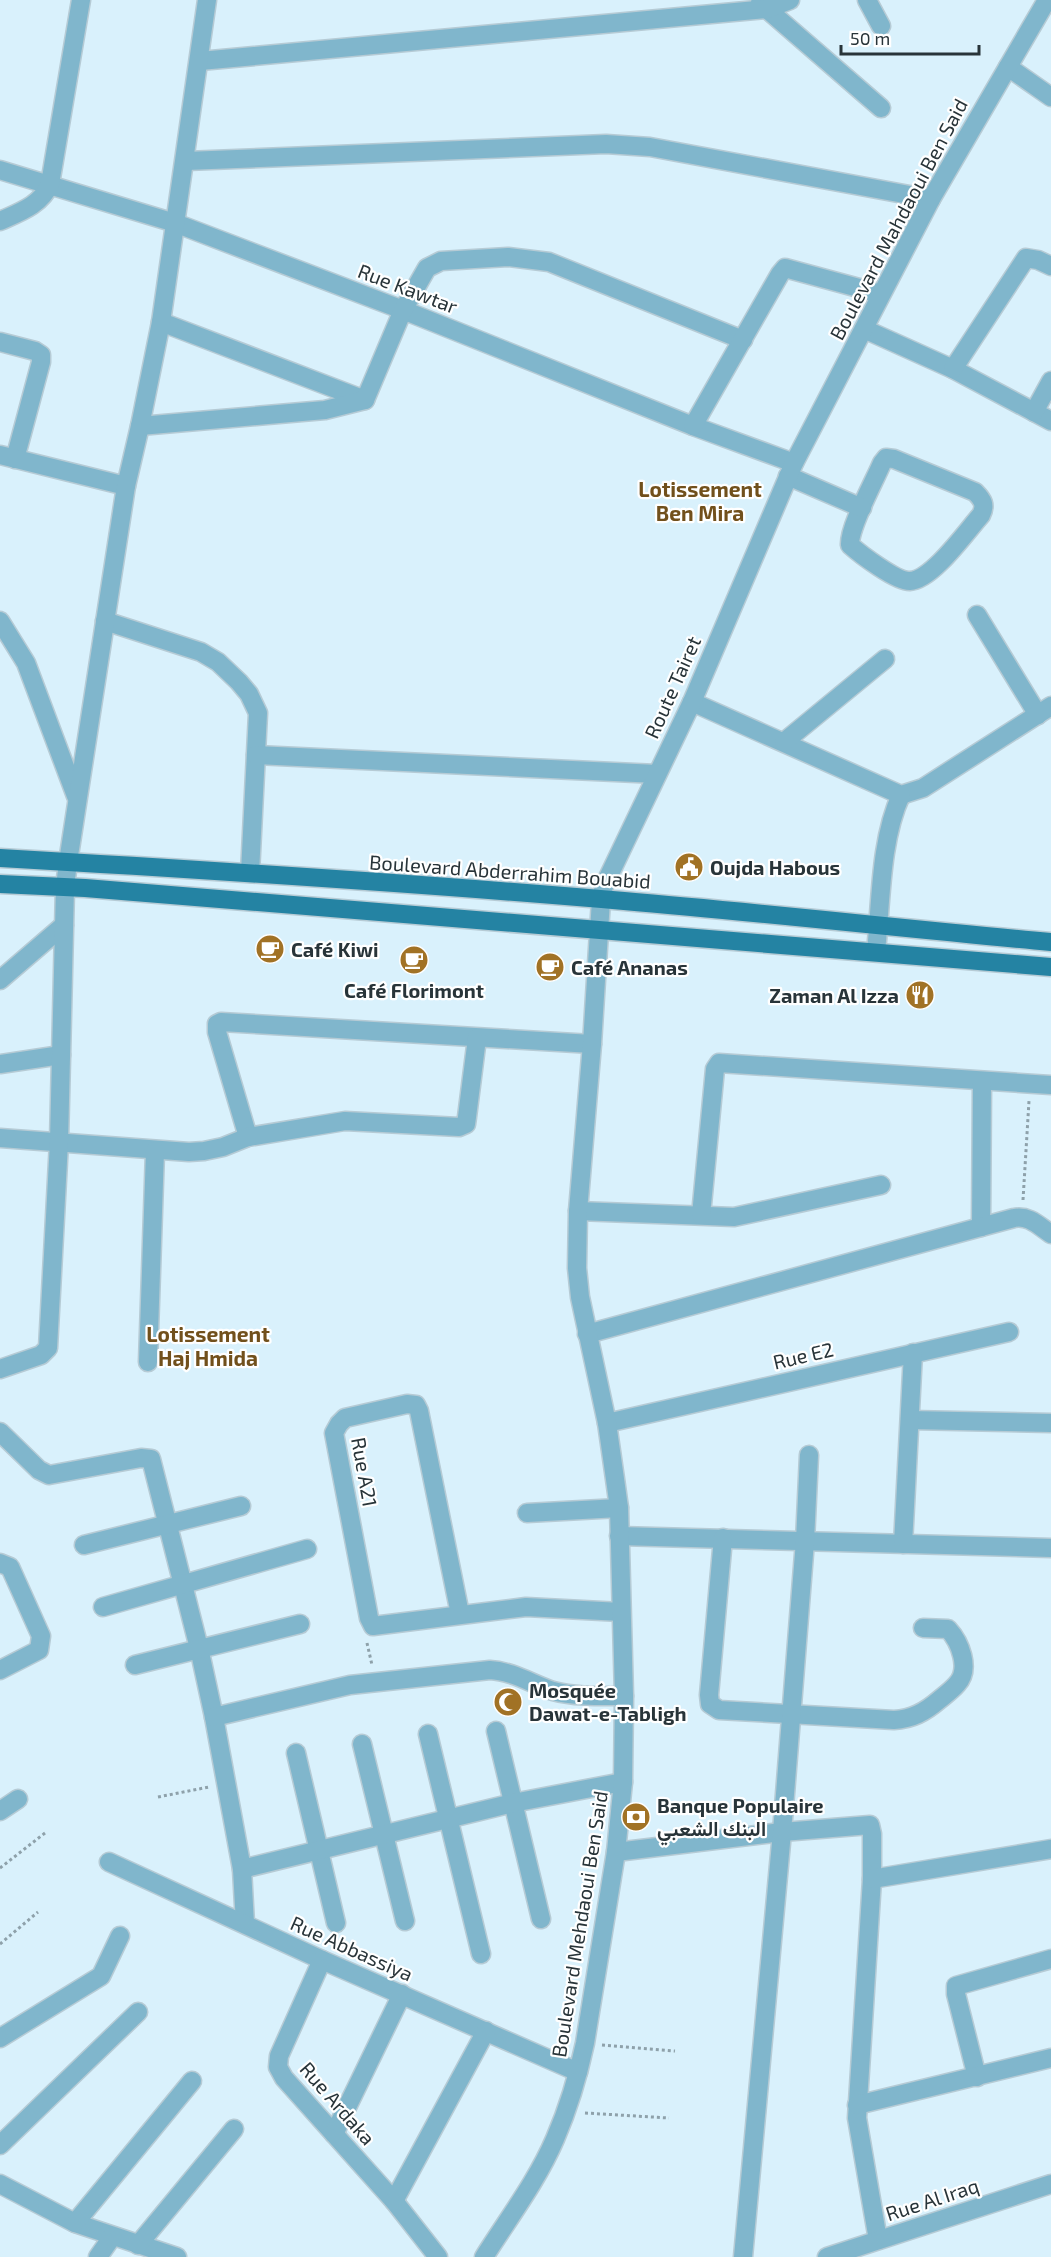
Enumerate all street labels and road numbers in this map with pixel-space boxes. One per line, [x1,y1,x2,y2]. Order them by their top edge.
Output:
street label: Boulevard Mahdaoui Ben Said [824,94,972,344]
street label: Rue Kawtar [355,258,461,318]
street label: Route Tairet [639,632,705,742]
street label: Boulevard Abderrahim Bouabid [368,849,652,893]
street label: Rue E2 [770,1336,836,1374]
street label: Rue A21 [347,1435,383,1509]
street label: Boulevard Mehdaoui Ben Said [546,1789,612,2059]
street label: Rue Abbassiya [287,1910,417,1986]
street label: Rue Ardaka [295,2057,381,2149]
street label: Rue Al Iraq [882,2173,982,2225]

